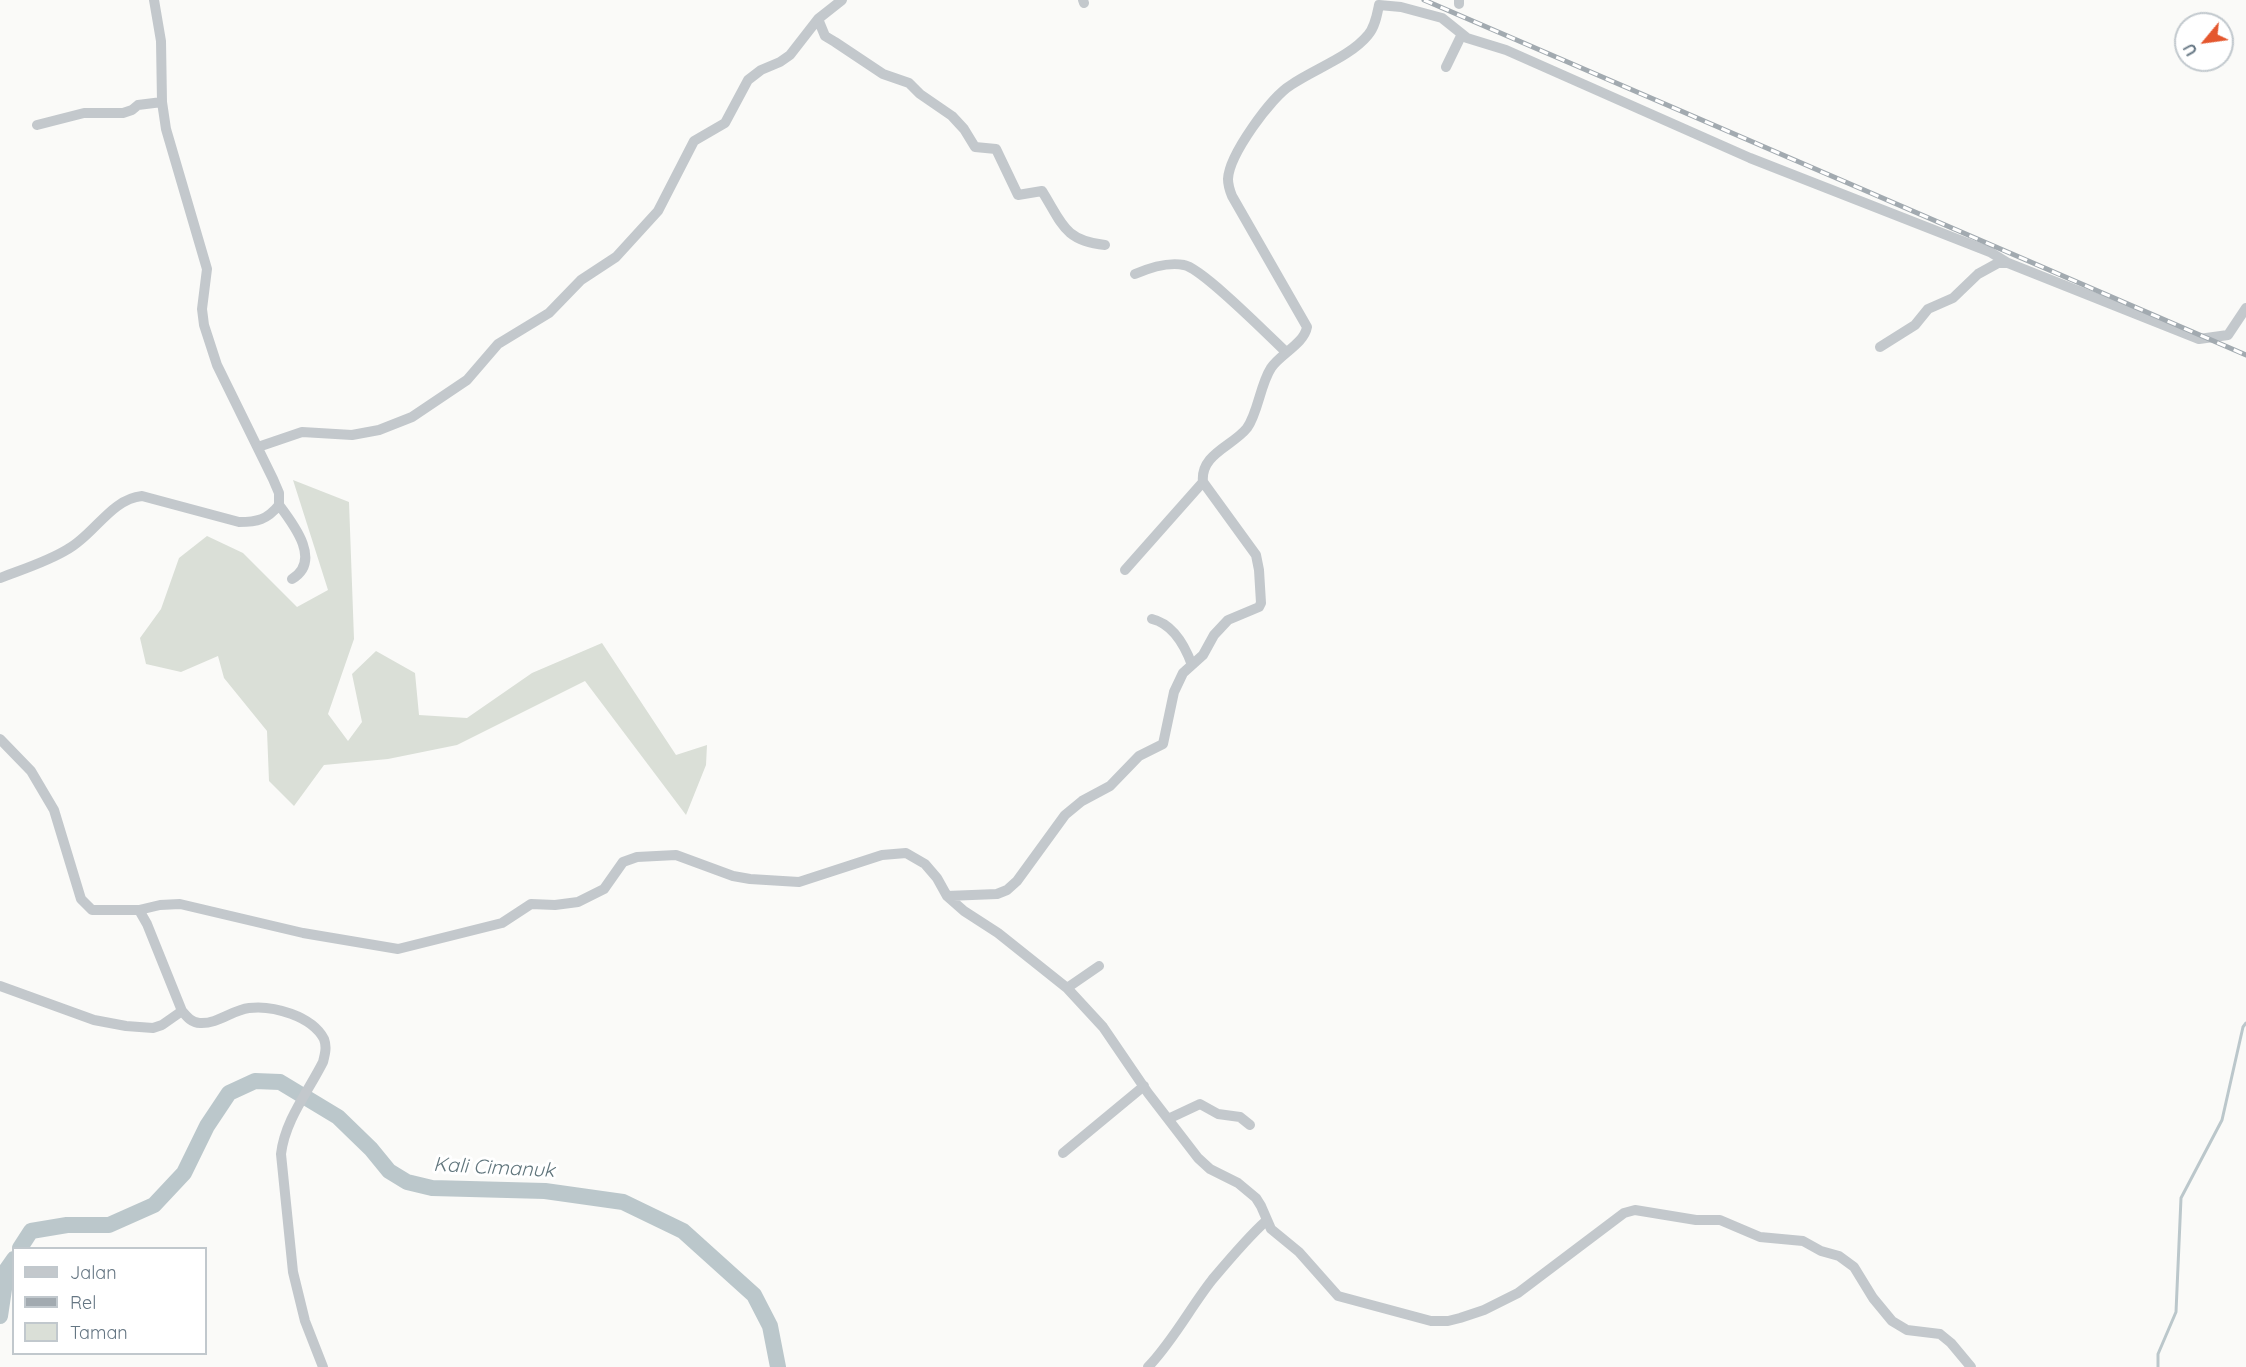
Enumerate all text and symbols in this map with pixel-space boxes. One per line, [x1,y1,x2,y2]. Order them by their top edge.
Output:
north arrow [2174,12,2234,72]
text: U [2179,40,2201,60]
water label: Kali Cimanuk [433,1153,555,1183]
legend [12,1247,207,1355]
text: Jalan [70,1261,117,1284]
text: Rel [70,1291,96,1314]
text: Taman [70,1321,128,1344]

